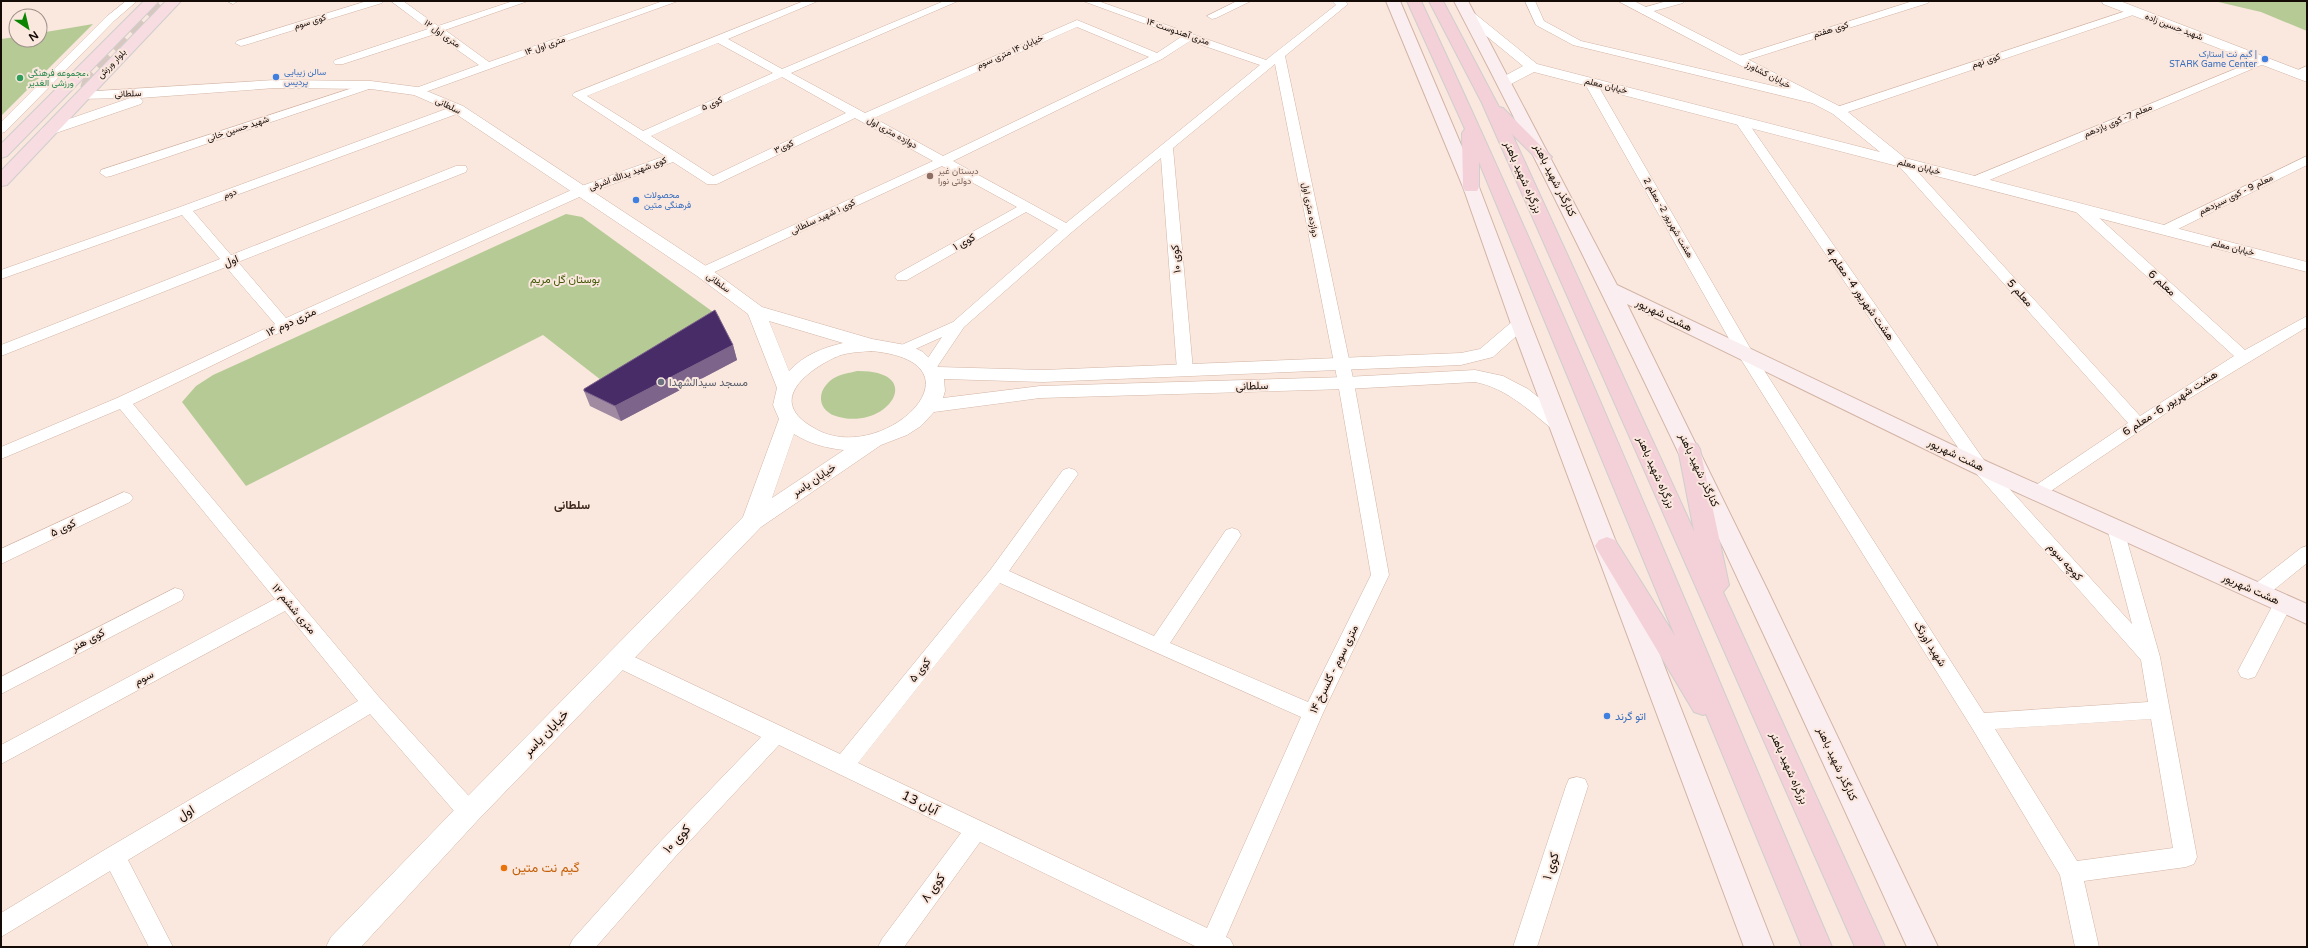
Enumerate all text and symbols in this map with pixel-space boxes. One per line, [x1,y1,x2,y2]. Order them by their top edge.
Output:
north arrow [8,8,48,48]
street label: شهید حسین زاده [2144,11,2204,43]
street label: کوی سوم [293,12,327,32]
street label: ۱۴ متری آهندوست [1145,16,1211,48]
street label: ۱۲ متری اول [422,18,462,51]
street label: کوی هفتم [1812,19,1850,41]
text: N [26,28,41,44]
street label: خیابان ۱۴ متری سوم [975,32,1045,72]
street label: ۱۴ متری اول [523,34,567,58]
street label: بلوار ورزش [95,47,129,81]
place label: گیم نت اِستارک | STARK Game Center [2169,49,2258,70]
street label: کوی نهم [1970,51,2002,71]
marker: گیم نت اِستارک | STARK Game Center [2260,54,2270,64]
street label: خیابان کشاورز [1743,59,1792,91]
place label: سالن زیبایی پردیس [284,67,326,88]
place label: مجموعه فرهنگی، ورزشی الغدیر [27,68,89,89]
marker: سالن زیبایی پردیس [271,72,281,82]
marker: مجموعه فرهنگی، ورزشی الغدیر [15,73,25,83]
street label: خیابان معلم [1584,75,1628,97]
street label: سلطانی [114,88,142,100]
street label: کوی ۵ [700,94,724,114]
street label: سلطانی [434,95,462,117]
street label: معلم 7- کوی یازدهم [2082,102,2154,140]
street label: شهید حسین خانی [205,114,271,144]
street label: دوازده متری اول [865,115,919,151]
street label: کوی۳ [772,138,796,156]
street label: بزرگراه شهید باهنر [1501,138,1545,215]
street label: کنارگذر شهید باهنر [1531,140,1579,219]
street label: کوی شهید یدالله اشرفی [587,154,668,193]
street label: خیابان معلم [1897,156,1941,178]
place label: دبستان غیر دولتی نورا [937,166,979,187]
marker: دبستان غیر دولتی نورا [925,171,935,181]
street label: معلم 9 - کوی سیزدهم [2197,172,2275,218]
street label: هشت شهریور 2- معلم 2 [1641,176,1695,260]
street label: دوازده متری اول [1299,182,1321,238]
street label: دوم [222,186,238,202]
place label: محصولات فرهنگی متین [644,190,691,211]
marker: محصولات فرهنگی متین [631,195,641,205]
street label: کوی ۱ شهید سلطانی [789,197,857,237]
street label: کوی ۱ [951,231,978,253]
street label: خیابان معلم [2211,237,2255,259]
street label: کوی ۱۰ [1168,244,1184,274]
street label: هشت شهریور 4- معلم 4 [1822,245,1897,344]
street label: اول [222,252,240,270]
street label: معلم 6 [2145,267,2178,300]
street label: سلطانی [704,271,732,295]
park label: بوستان گل مریم [530,273,600,287]
street label: معلم 5 [2004,277,2036,310]
street label: هشت شهریور [1633,295,1695,334]
street label: ۱۴ متری دوم [264,305,319,340]
street label: هشت شهریور 6- معلم 6 [2120,367,2221,439]
place label: مسجد سیدالشهدا [669,376,748,389]
marker: مسجد سیدالشهدا [656,377,666,387]
street label: سلطانی [1235,379,1269,393]
street label: کنارگذر شهید باهنر [1676,430,1722,509]
street label: بزرگراه شهید باهنر [1634,433,1678,510]
street label: هشت شهریور [1925,435,1987,474]
street label: خیابان یاسر [789,461,838,500]
district label: سلطانی [554,498,591,512]
street label: کوی ۵ [48,516,78,540]
street label: کوچه سوم [2044,541,2085,584]
street label: هشت شهریور [2220,570,2282,608]
street label: ۱۲ متری ششم [269,581,319,637]
street label: شهید اورنگ [1911,619,1949,669]
street label: ۱۴ متری سوم - گلسرخ [1307,623,1362,716]
street label: کوی هنر [68,626,107,655]
street label: کوی ۵ [906,655,934,685]
street label: سوم [132,667,157,689]
street label: خیابان یاسر [519,706,572,760]
place label: اتو گرند [1615,710,1646,723]
marker: اتو گرند [1602,711,1612,721]
street label: کنارگذر شهید باهنر [1814,724,1860,803]
street label: بزرگراه شهید باهنر [1767,729,1811,806]
street label: 13 آبان [899,787,942,819]
street label: اول [175,802,197,824]
street label: کوی ۱۰ [660,821,694,857]
street label: کوی ۱ [1539,850,1563,882]
place label: گیم نت متین [512,860,580,876]
marker: گیم نت متین [499,863,509,873]
street label: کوی ۸ [917,870,949,906]

